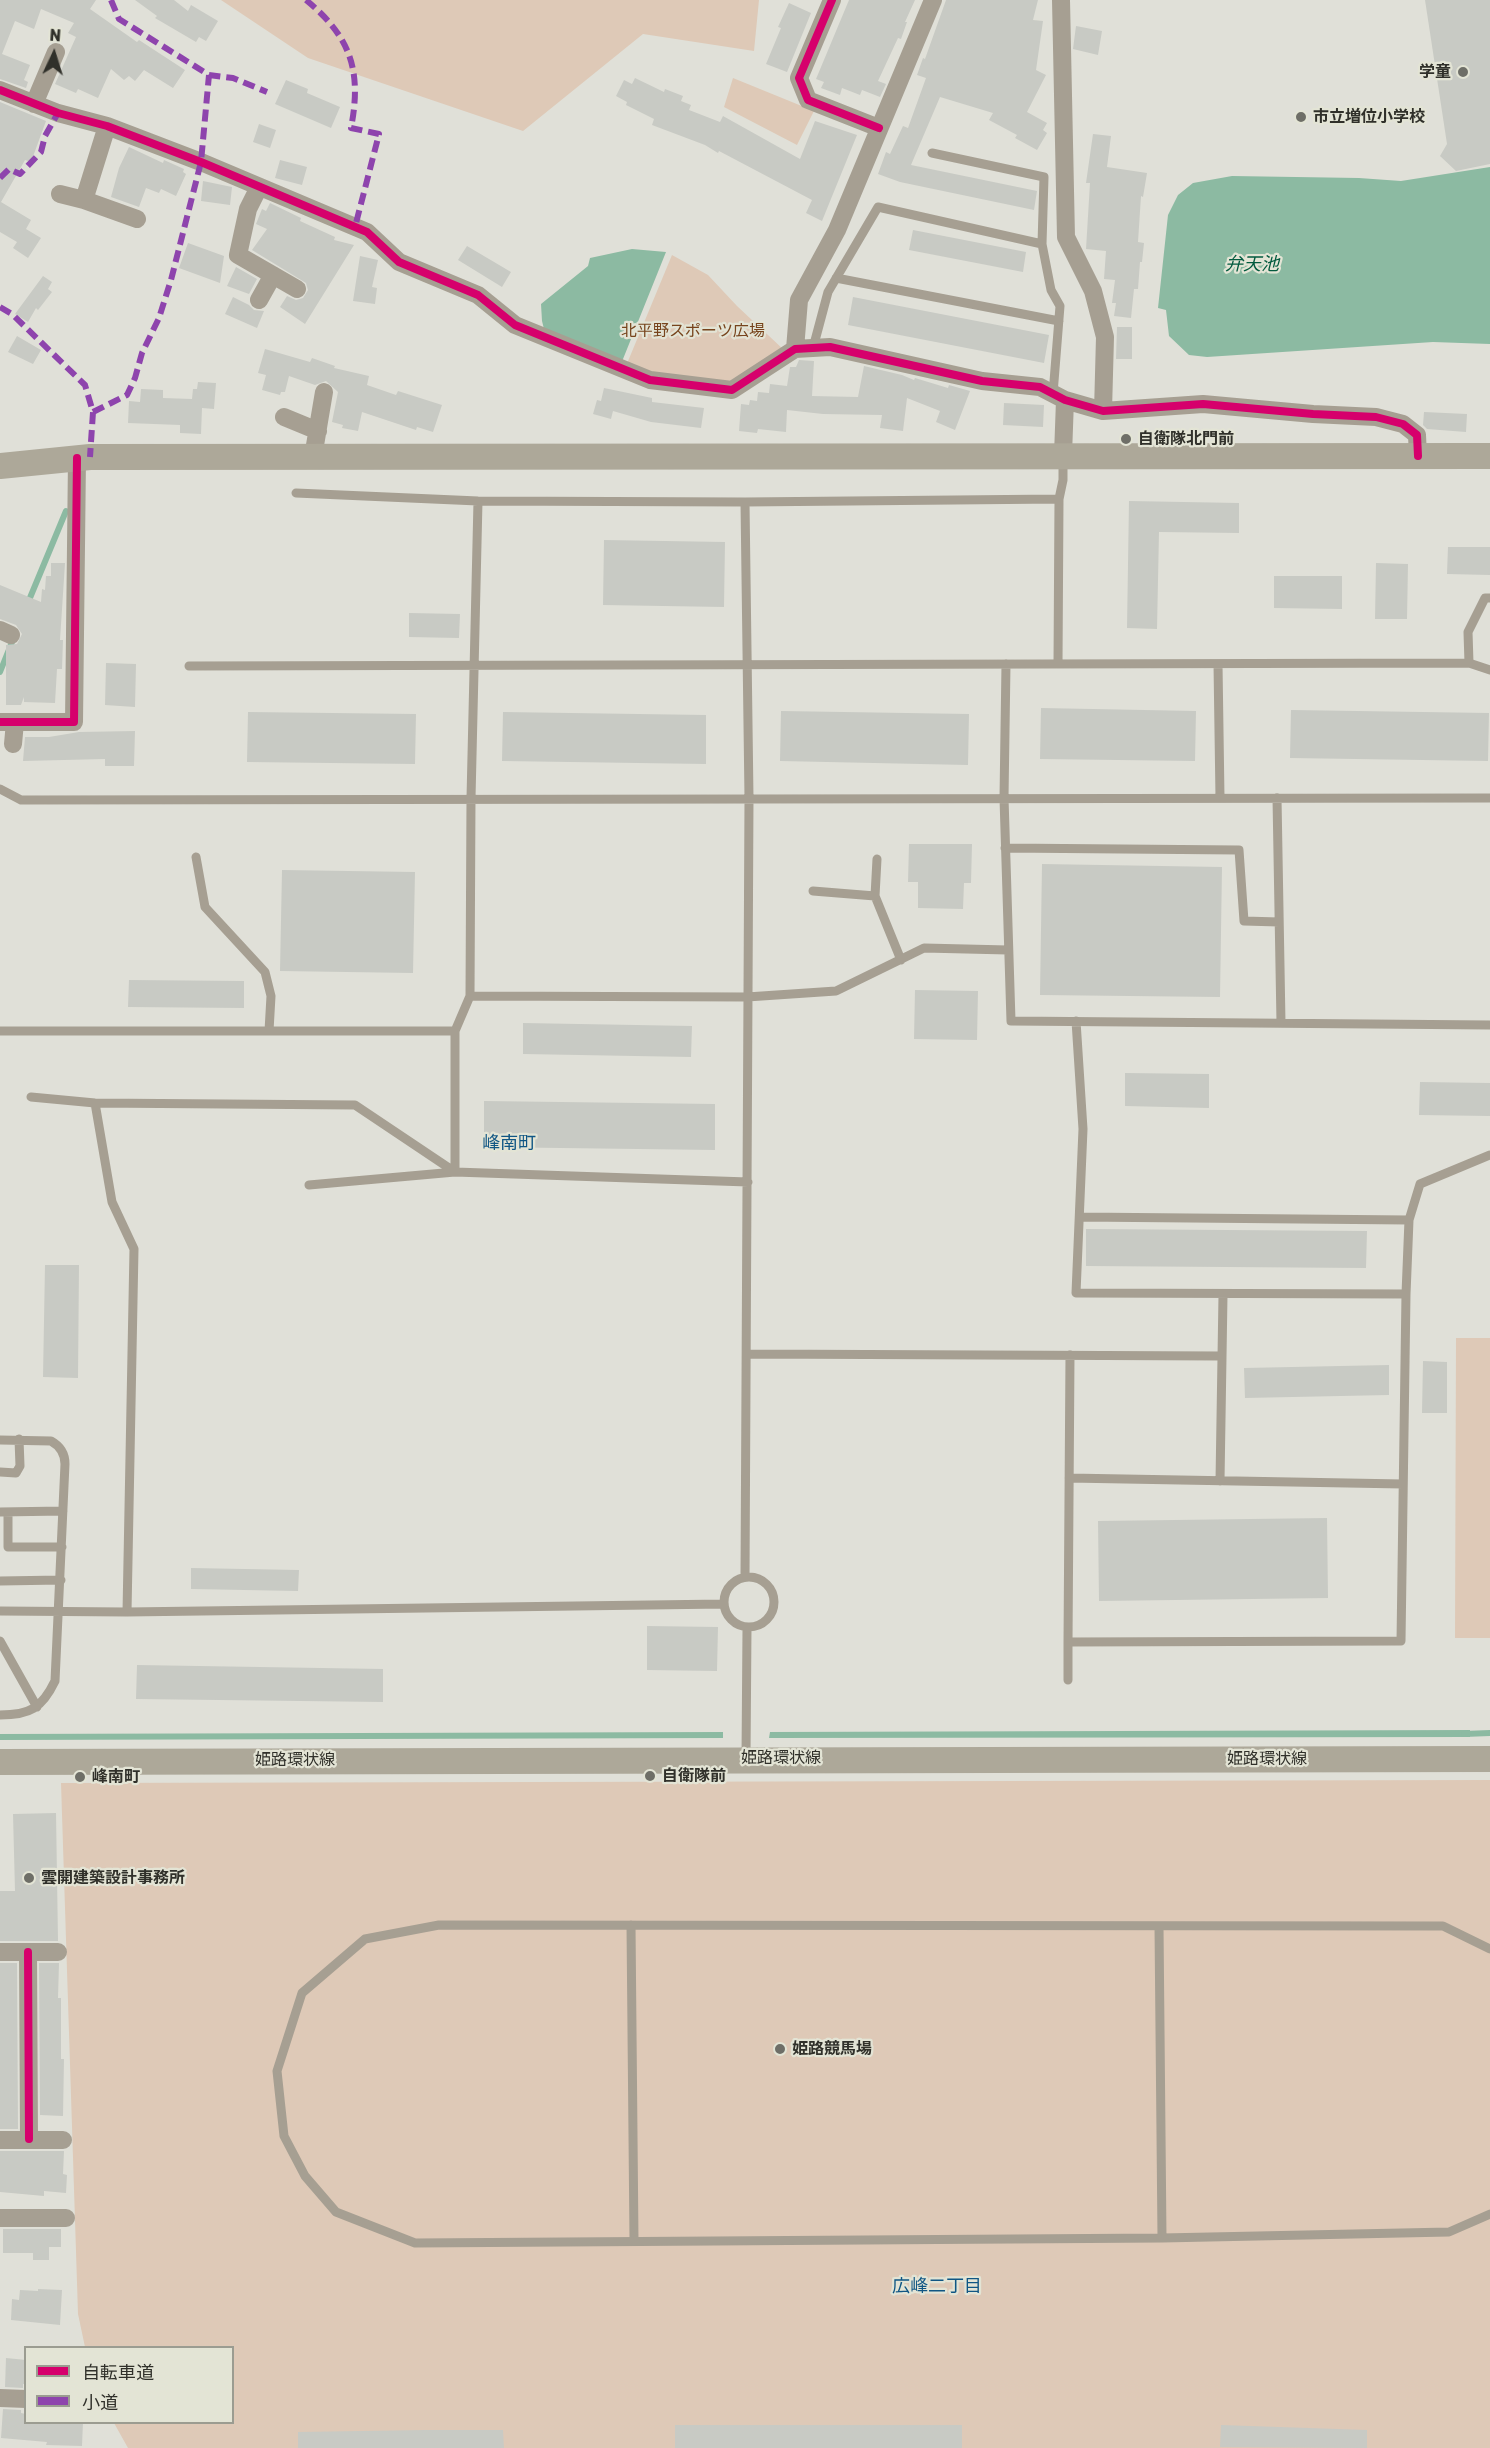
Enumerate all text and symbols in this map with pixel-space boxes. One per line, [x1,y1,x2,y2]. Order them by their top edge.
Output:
north arrow [24,24,84,84]
text: N [49,26,62,45]
place label: 学童 [1419,62,1451,82]
marker: 学童 [1456,65,1470,79]
place label: 市立増位小学校 [1313,107,1425,127]
marker: 市立増位小学校 [1294,110,1308,124]
water label: 弁天池 [1225,254,1279,276]
park label: 北平野スポーツ広場 [621,321,765,341]
place label: 自衛隊北門前 [1138,429,1234,449]
marker: 自衛隊北門前 [1119,432,1133,446]
district label: 峰南町 [482,1133,536,1155]
street label: 姫路環状線 [741,1748,821,1768]
street label: 姫路環状線 [1227,1749,1307,1769]
street label: 姫路環状線 [255,1750,335,1770]
place label: 自衛隊前 [662,1766,726,1786]
place label: 峰南町 [92,1767,140,1787]
marker: 自衛隊前 [643,1769,657,1783]
marker: 峰南町 [73,1770,87,1784]
place label: 雲開建築設計事務所 [41,1868,185,1888]
marker: 雲開建築設計事務所 [22,1871,36,1885]
place label: 姫路競馬場 [792,2039,872,2059]
marker: 姫路競馬場 [773,2042,787,2056]
district label: 広峰二丁目 [892,2276,982,2298]
legend [24,2346,234,2424]
text: 自転車道 [82,2362,154,2384]
text: 小道 [82,2392,118,2414]

